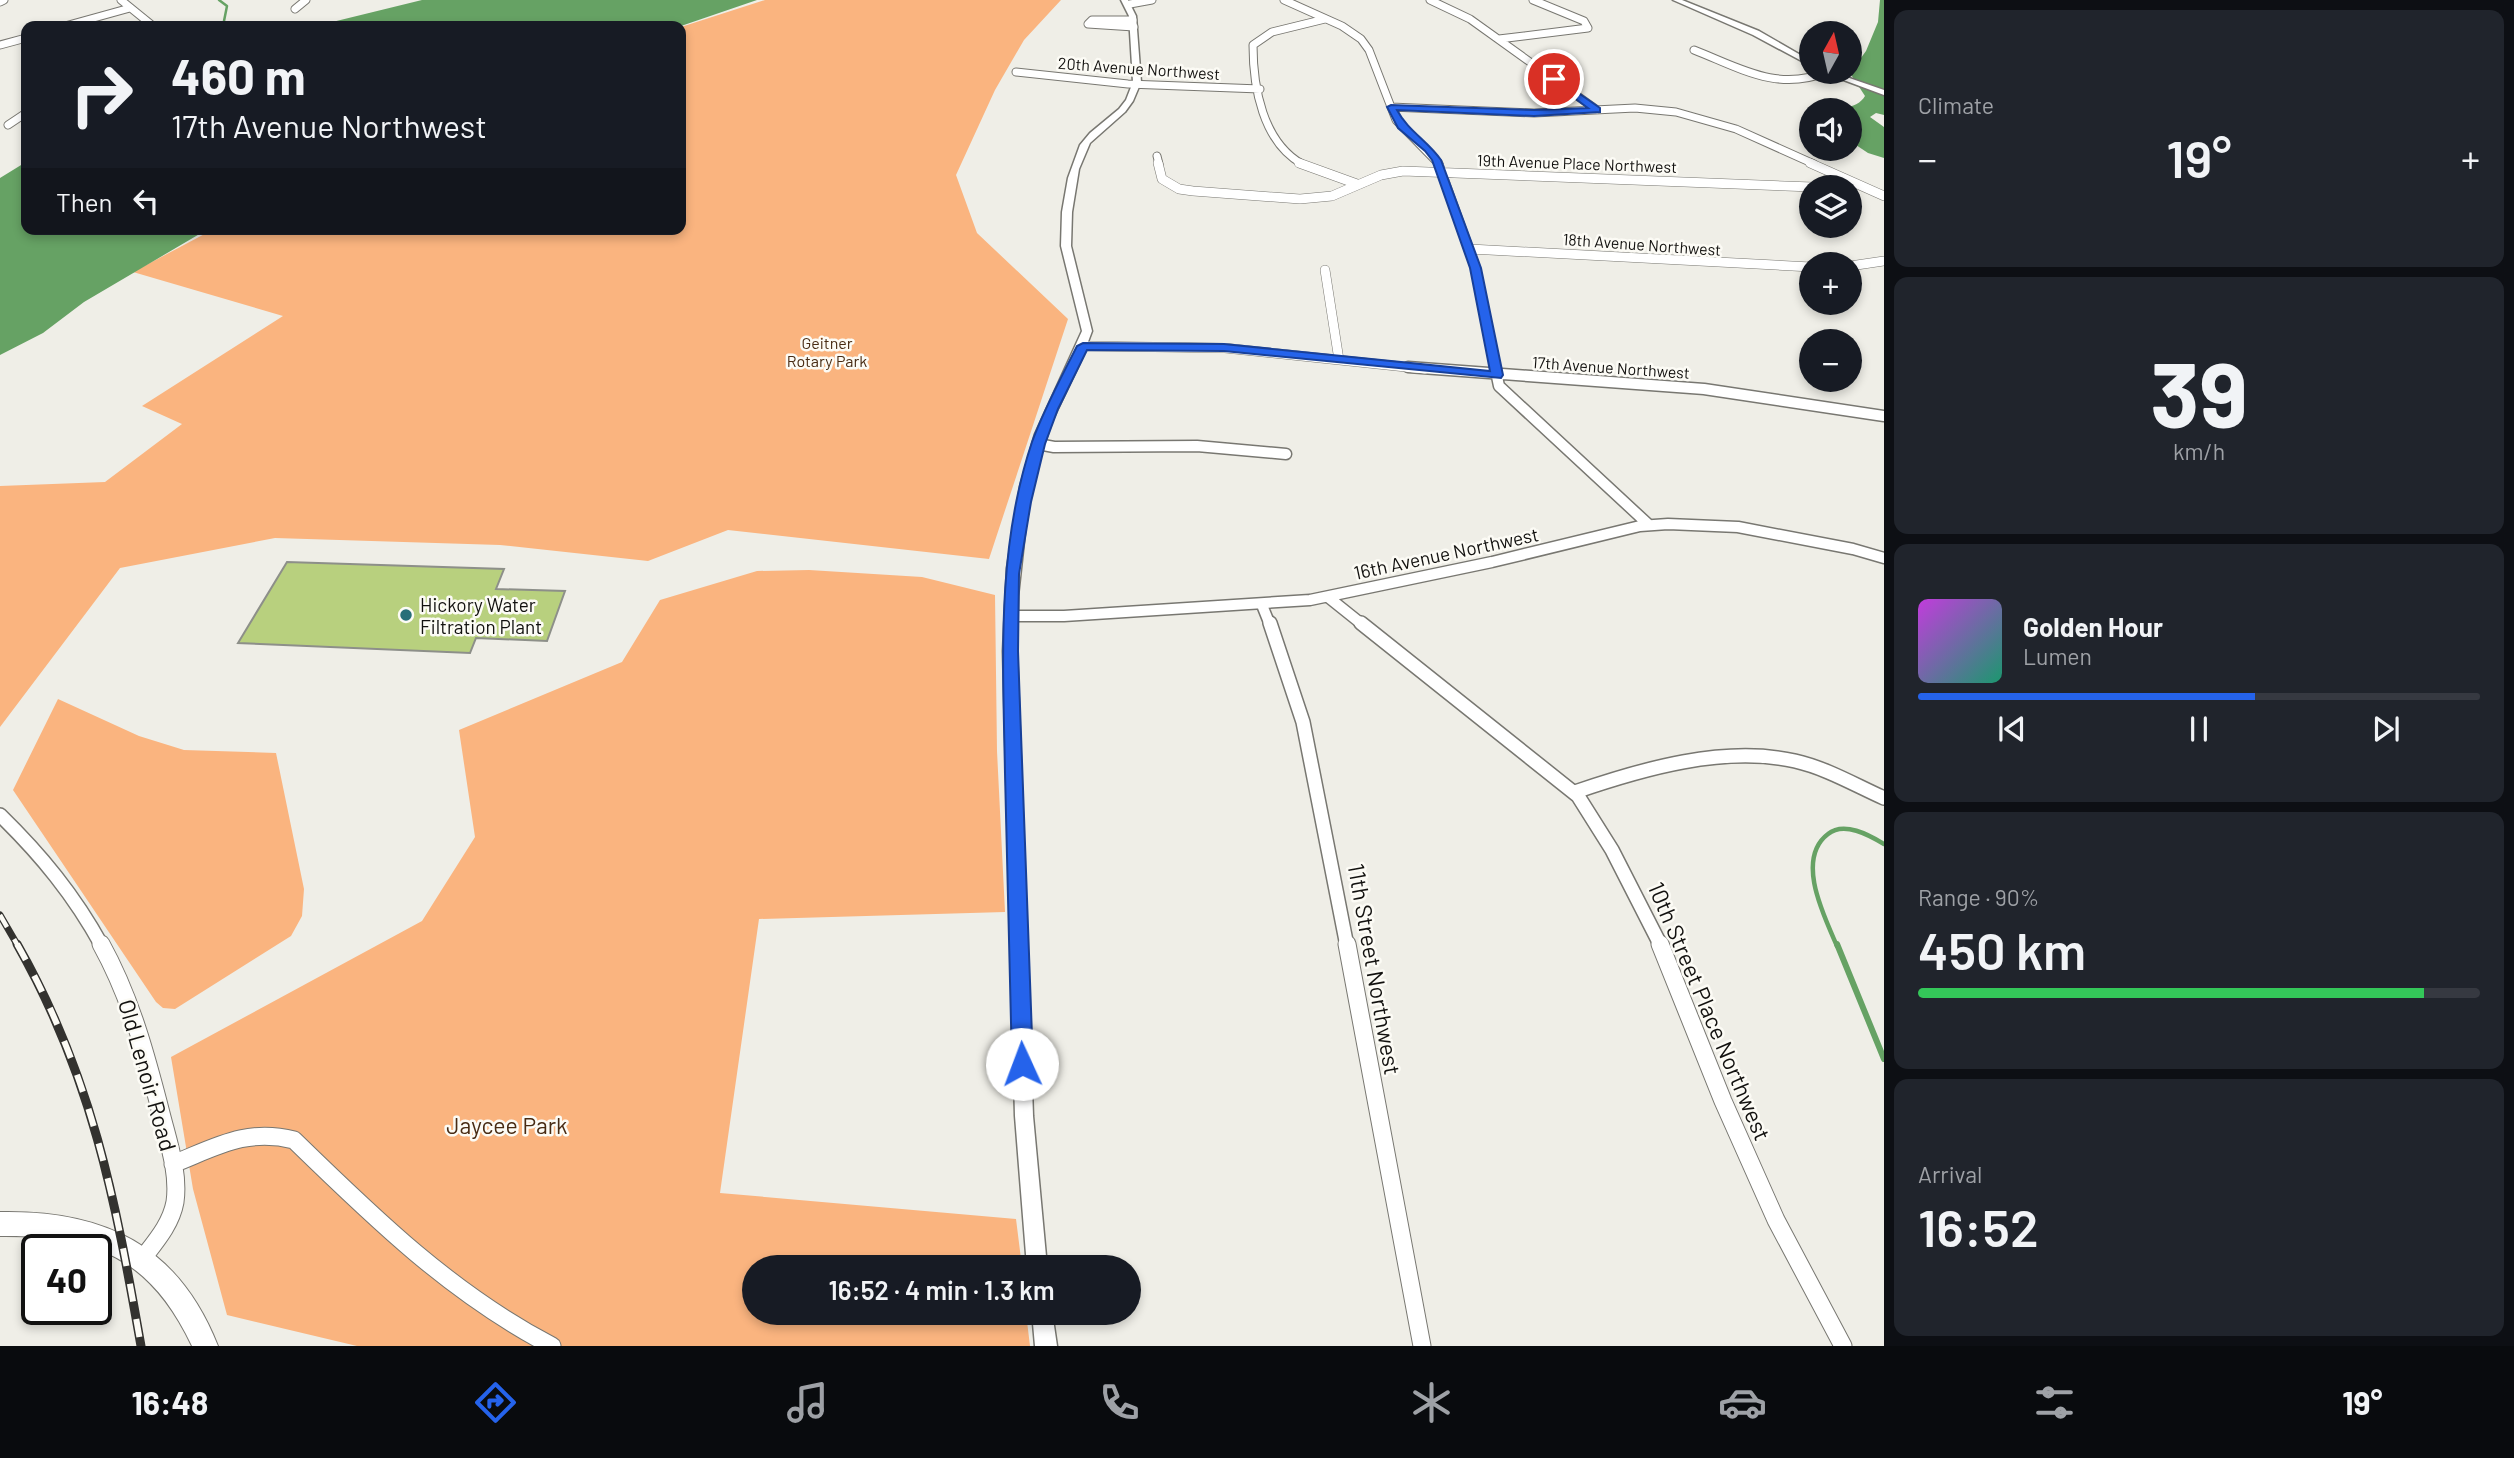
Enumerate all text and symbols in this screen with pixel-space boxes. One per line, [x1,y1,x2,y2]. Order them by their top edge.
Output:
north arrow [1799,21,1862,84]
map controls [1799,21,1862,392]
text: 460 m [171,46,306,105]
icon: right [56,49,147,140]
pin [1524,49,1584,109]
street label: 20th Avenue Northwest [1057,53,1221,83]
icon: arrive [1535,60,1573,98]
text: Climate [1918,91,1994,119]
button: sound [1799,98,1862,161]
text: 17th Avenue Northwest [171,106,487,144]
text: 19° [2166,126,2232,188]
text: − [1918,135,1937,181]
text: + [2461,135,2480,181]
street label: 19th Avenue Place Northwest [1477,150,1677,176]
button: layers [1799,175,1862,238]
icon: left [127,182,165,220]
text: Then [56,186,113,217]
street label: 18th Avenue Northwest [1562,229,1722,259]
button: + [1799,252,1862,315]
button: − [1799,329,1862,392]
park label: Geitner Rotary Park [787,333,867,370]
text: 39 [2150,337,2248,446]
street label: 17th Avenue Northwest [1532,352,1690,382]
text: km/h [2173,437,2225,465]
street label: 16th Avenue Northwest [1352,522,1540,584]
place label: Hickory Water Filtration Plant [420,593,542,638]
marker: Hickory Water Filtration Plant [398,607,414,623]
text: Golden Hour [2023,611,2163,642]
text: Lumen [2023,642,2092,670]
icon: previous [1993,710,2031,748]
icon: pause [2180,710,2218,748]
icon: next [2367,710,2405,748]
street label: 11th Street Northwest [1343,861,1407,1077]
street label: 10th Street Place Northwest [1643,877,1777,1145]
text: Range · 90% [1918,883,2039,911]
text: 450 km [1918,918,2086,980]
street label: Old Lenoir Road [113,996,183,1154]
position arrow [985,1027,1059,1101]
park label: Jaycee Park [446,1111,568,1139]
text: Arrival [1918,1160,1982,1188]
text: 16:52 [1918,1195,2039,1257]
speed limit sign: 40 [21,1234,112,1325]
text: 16:52 · 4 min · 1.3 km [829,1274,1054,1305]
icon: directions [471,1378,520,1427]
icon: music [783,1378,832,1427]
icon: phone [1095,1378,1144,1427]
icon: climate [1407,1378,1456,1427]
icon: car [1718,1378,1767,1427]
icon: filters [2030,1378,2079,1427]
text: 16:48 [131,1383,208,1421]
text: 19° [2342,1383,2383,1421]

